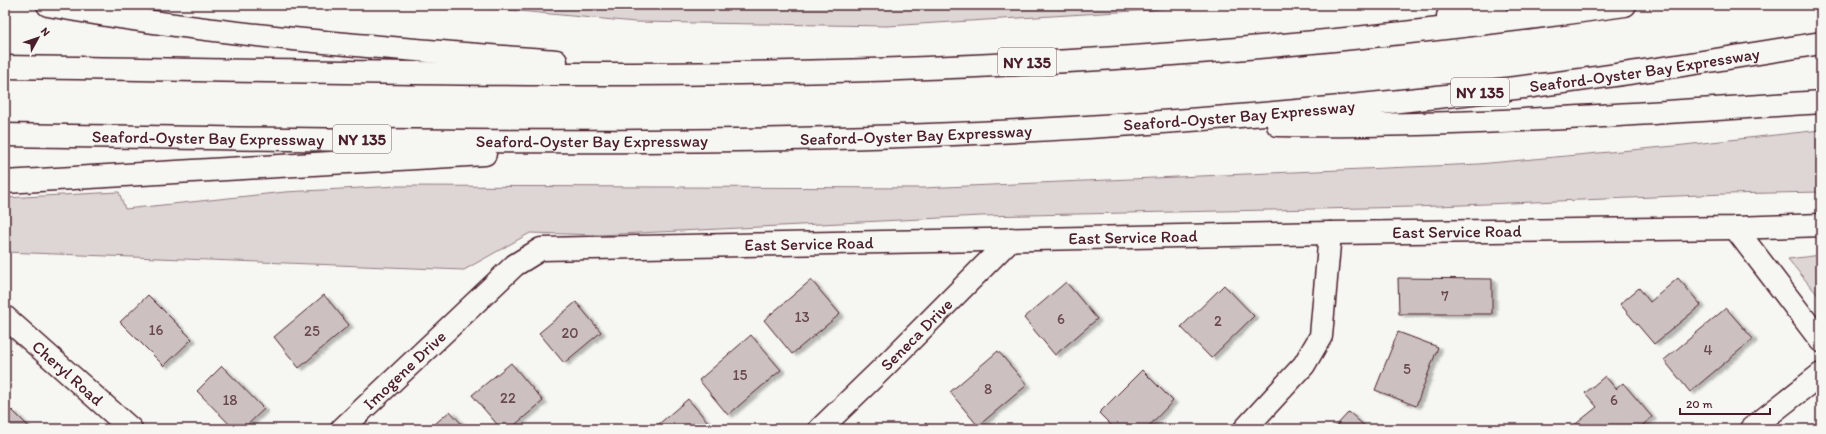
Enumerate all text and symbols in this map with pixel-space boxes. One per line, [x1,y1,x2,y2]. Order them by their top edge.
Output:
north arrow [18,18,58,58]
text: N [38,25,53,39]
street label: Seaford-Oyster Bay Expressway [1528,43,1761,96]
road number: NY 135 [998,48,1056,76]
road number: NY 135 [1451,78,1509,106]
street label: Seaford-Oyster Bay Expressway [1123,96,1356,135]
street label: Seaford-Oyster Bay Expressway [800,120,1032,149]
road number: NY 135 [333,125,391,153]
street label: Seaford-Oyster Bay Expressway [92,126,324,150]
street label: Seaford-Oyster Bay Expressway [476,131,708,151]
street label: East Service Road [1392,221,1522,242]
street label: East Service Road [1068,226,1199,248]
street label: East Service Road [744,232,875,255]
house number: 7 [1441,287,1449,305]
street label: Seneca Drive [876,294,957,375]
house number: 13 [794,308,810,326]
house number: 6 [1057,310,1065,328]
house number: 2 [1214,312,1222,330]
house number: 16 [149,321,164,339]
house number: 25 [304,322,320,340]
house number: 20 [561,324,579,342]
street label: Imogene Drive [359,326,450,414]
street label: Cheryl Road [28,336,107,410]
house number: 4 [1703,341,1713,359]
house number: 5 [1403,360,1411,378]
house number: 15 [733,366,748,384]
house number: 8 [984,380,992,398]
house number: 22 [500,389,516,407]
scale bar [1680,390,1770,416]
house number: 18 [222,391,238,409]
house number: 6 [1610,391,1618,409]
text: 20 m [1686,397,1713,411]

